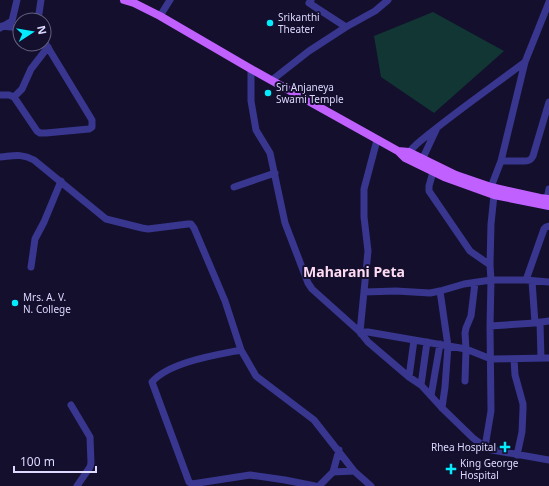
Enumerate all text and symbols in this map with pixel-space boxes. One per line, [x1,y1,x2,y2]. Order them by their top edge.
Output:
place label: Srikanthi Theater [278,10,320,36]
north arrow [12,12,52,52]
marker: Srikanthi Theater [265,18,275,28]
text: N [34,24,51,36]
place label: Sri Anjaneya Swami Temple [276,80,344,106]
marker: Sri Anjaneya Swami Temple [263,88,273,98]
district label: Maharani Peta [303,262,405,281]
place label: Mrs. A. V. N. College [23,290,71,316]
marker: Mrs. A. V. N. College [10,298,20,308]
place label: Rhea Hospital [431,440,496,454]
marker: Rhea Hospital [499,441,511,453]
scale bar [14,448,96,474]
text: 100 m [20,453,55,470]
place label: King George Hospital [460,456,519,482]
marker: King George Hospital [445,463,457,475]

